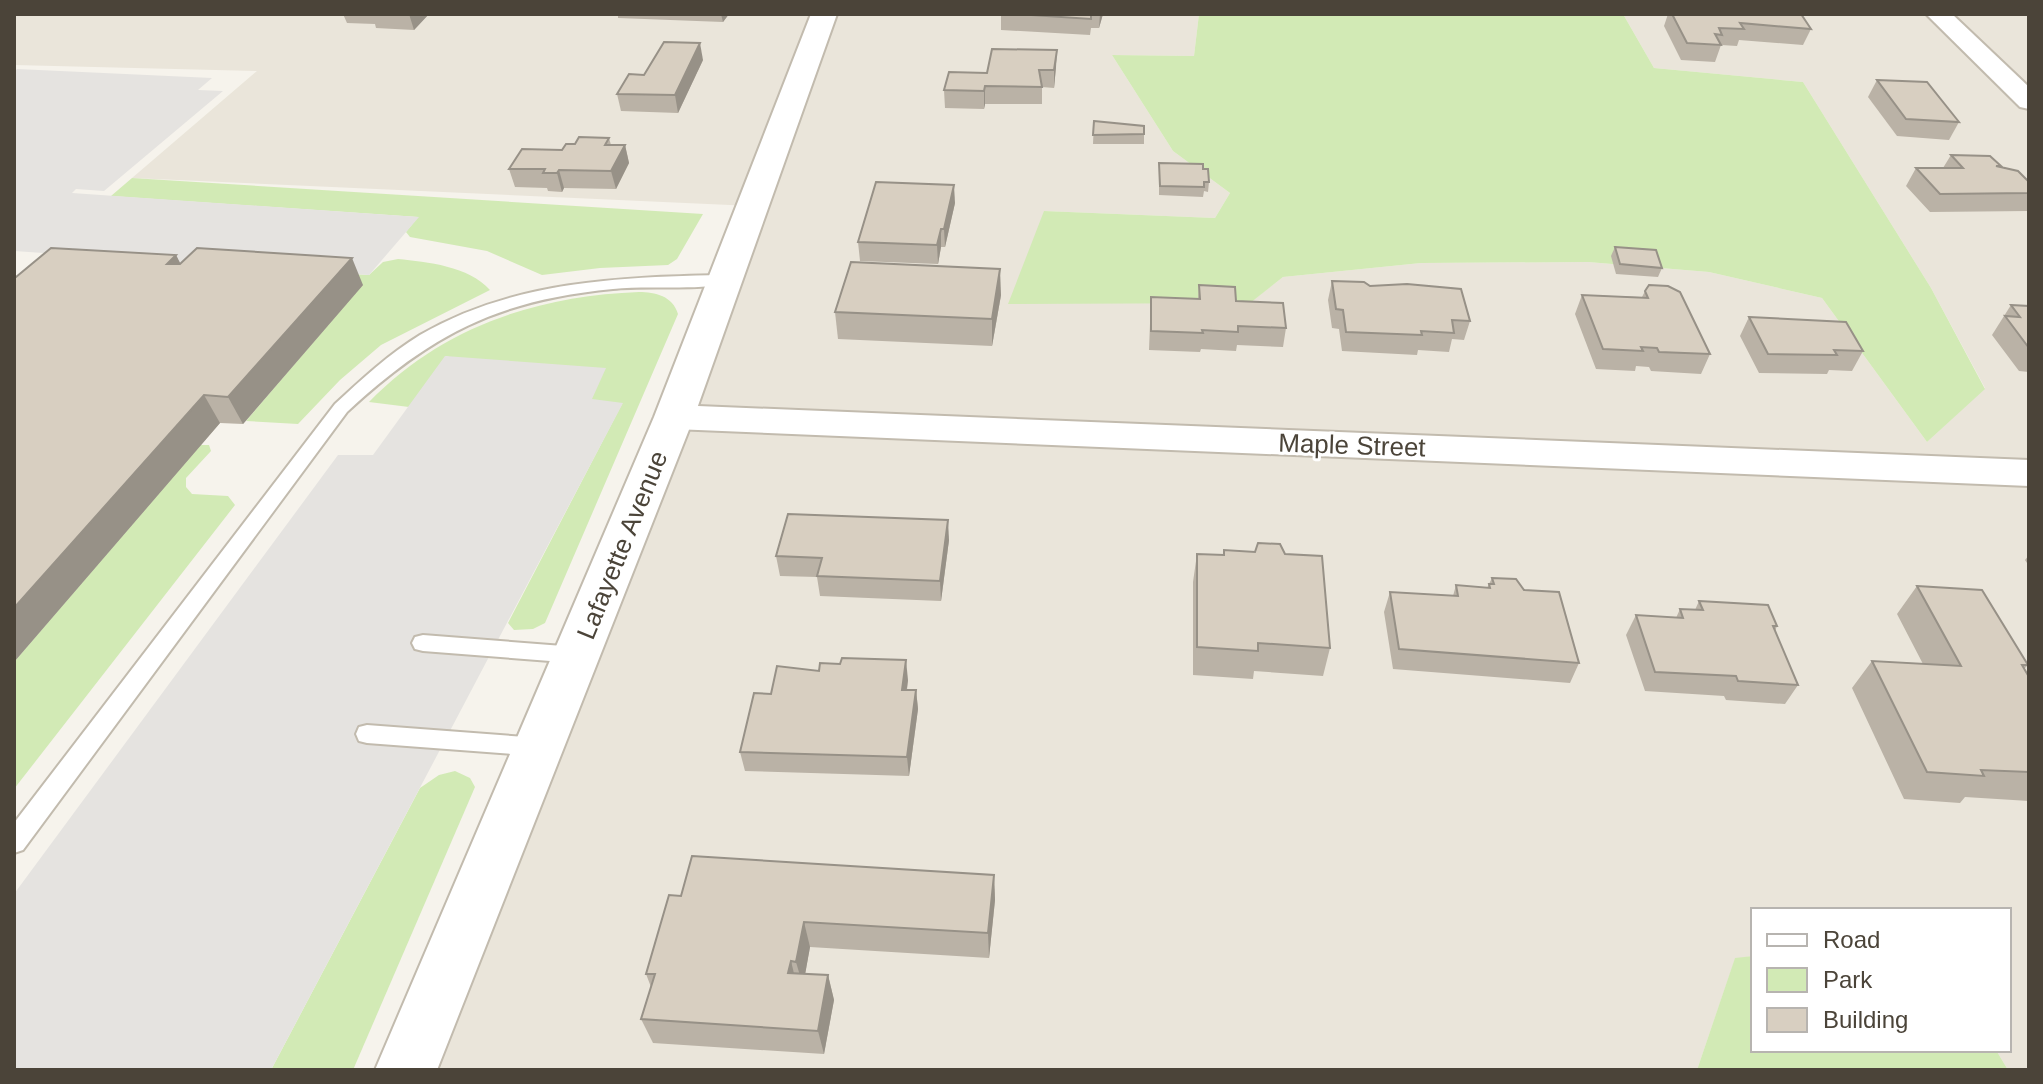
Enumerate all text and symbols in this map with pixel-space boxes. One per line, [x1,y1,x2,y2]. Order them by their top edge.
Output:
street label: Maple Street [1278,427,1427,463]
street label: Lafayette Avenue [571,446,673,644]
legend [1751,908,2011,1052]
text: Road [1823,926,1880,953]
text: Park [1823,966,1873,993]
text: Building [1823,1006,1908,1033]

